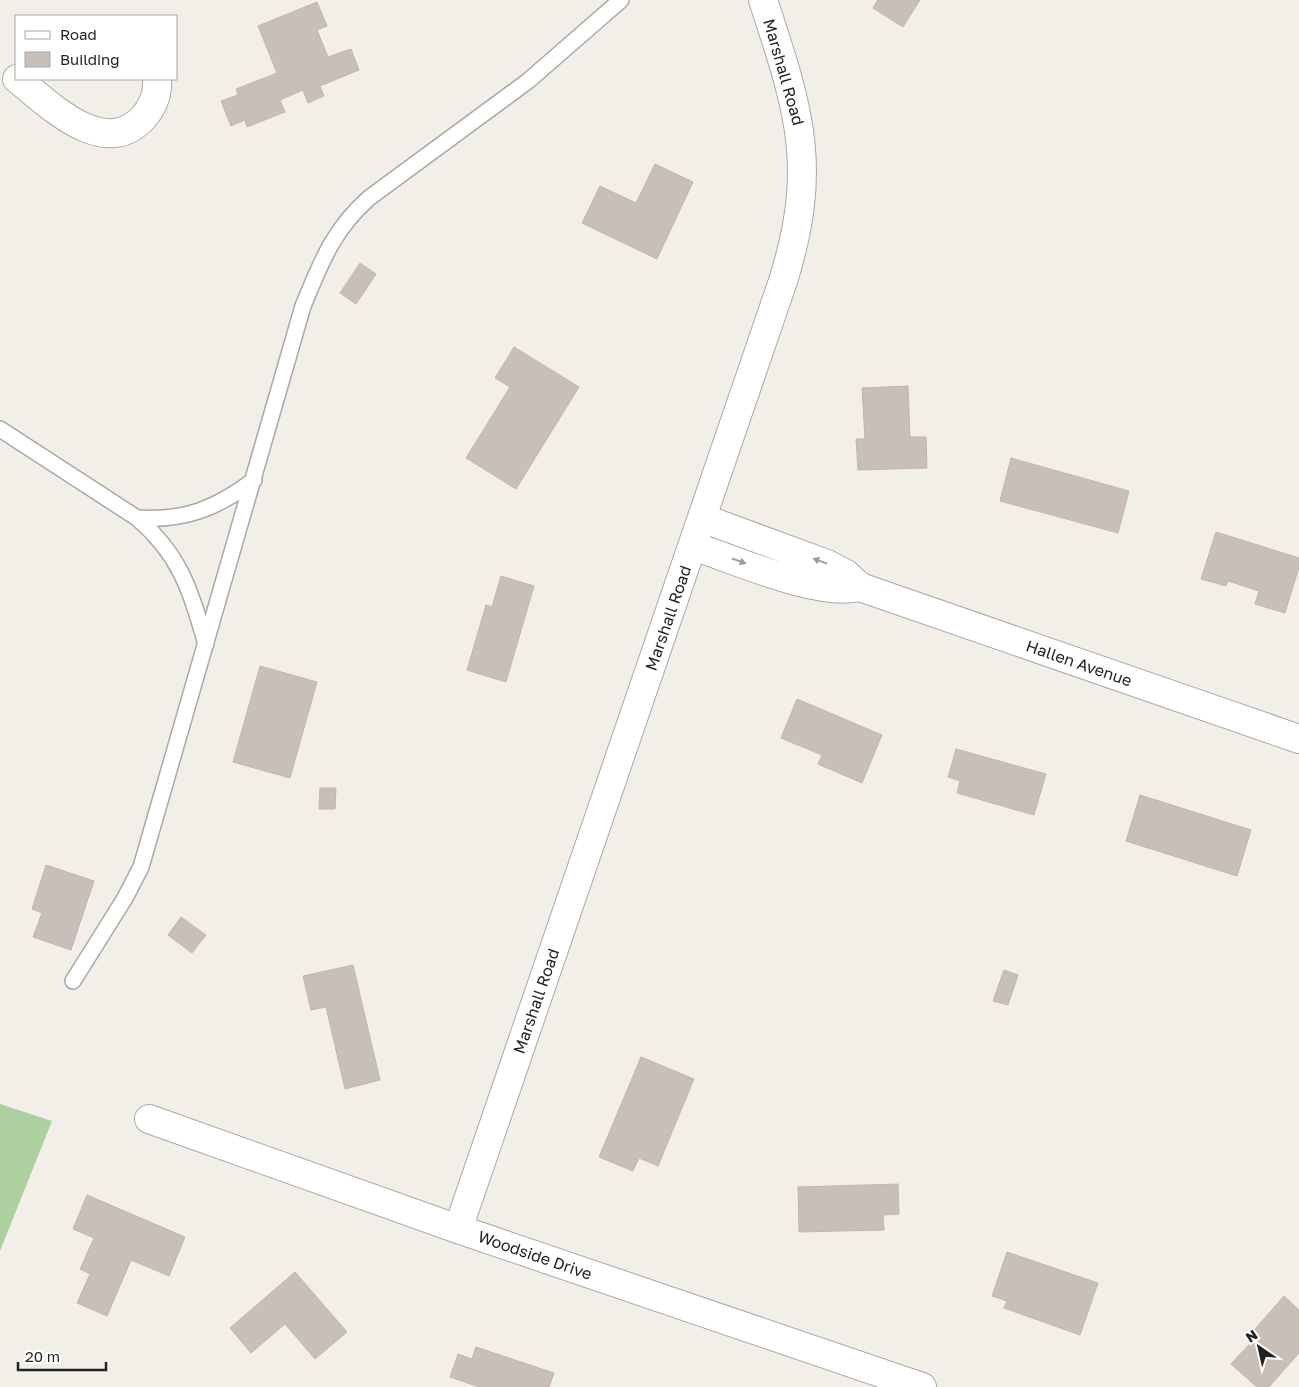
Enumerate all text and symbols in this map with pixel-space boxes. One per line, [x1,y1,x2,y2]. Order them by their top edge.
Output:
legend [15,15,178,80]
street label: Marshall Road [759,16,809,128]
text: Road [60,25,97,43]
text: Building [60,50,120,68]
one-way arrow [732,557,747,565]
one-way arrow [812,557,827,564]
street label: Marshall Road [641,563,695,673]
street label: Hallen Avenue [1023,635,1135,691]
street label: Marshall Road [509,946,563,1056]
street label: Woodside Drive [475,1226,595,1284]
north arrow [1234,1322,1284,1372]
text: N [1242,1326,1261,1346]
scale bar [18,1340,105,1372]
text: 20 m [25,1347,60,1365]

